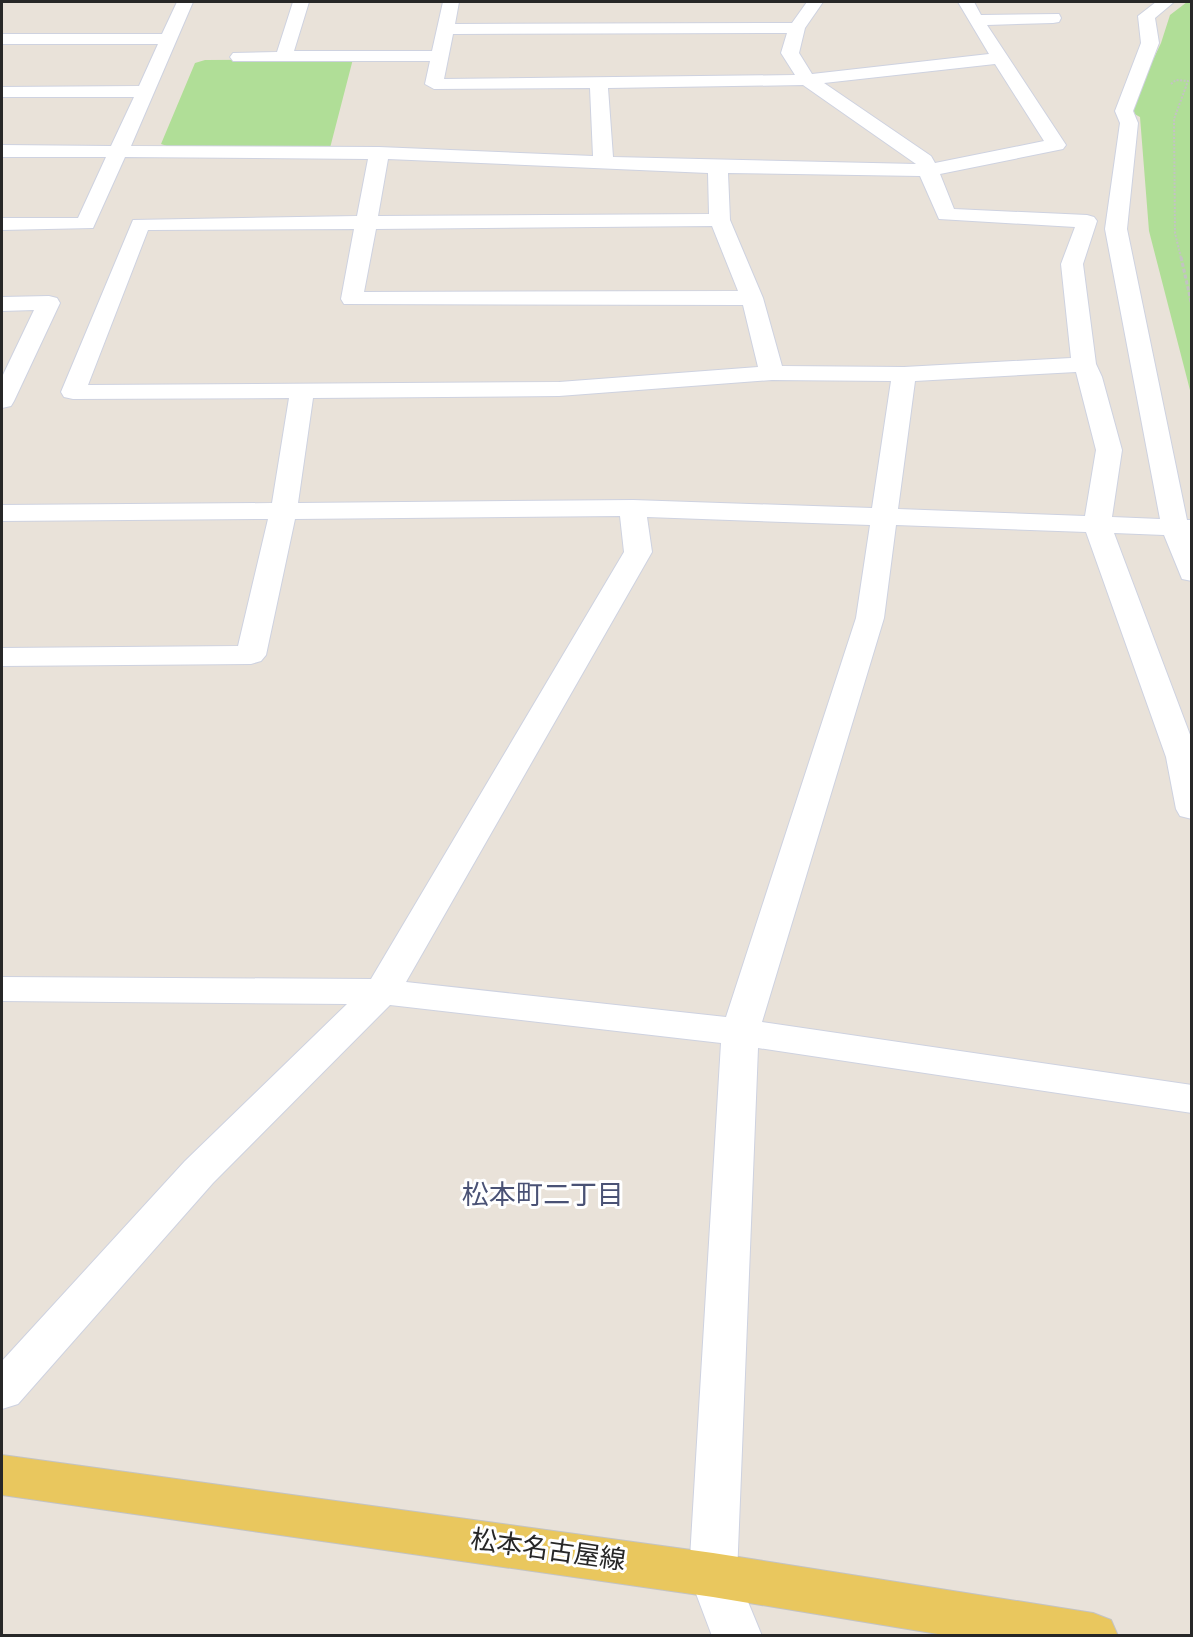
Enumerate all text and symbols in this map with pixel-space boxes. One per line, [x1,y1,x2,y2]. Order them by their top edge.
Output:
district label: 松本町二丁目 [462,1180,624,1212]
street label: 松本名古屋線 [469,1525,627,1577]

